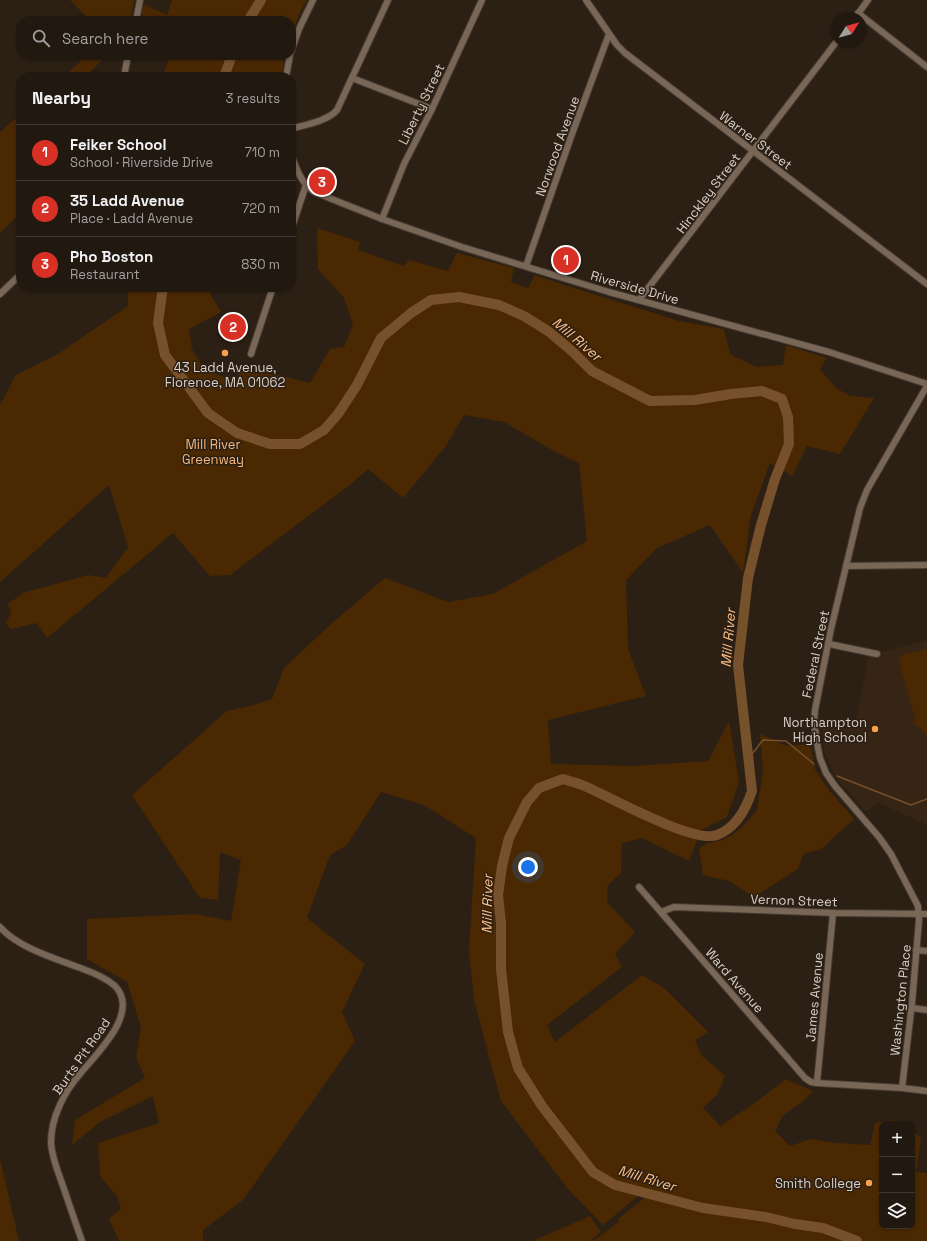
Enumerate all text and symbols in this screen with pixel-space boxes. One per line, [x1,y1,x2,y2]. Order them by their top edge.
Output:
north arrow [831,12,867,48]
search box [16,16,296,60]
icon: search [30,27,52,49]
text: Search here [62,29,148,48]
street label: Liberty Street [394,61,448,148]
text: Nearby [32,87,91,109]
text: 3 results [226,90,280,107]
street label: Norwood Avenue [531,94,583,199]
street label: Warner Street [716,107,796,173]
text: Feiker School [70,135,166,154]
text: 1 [42,144,48,161]
text: 710 m [245,144,280,161]
street label: Hinckley Street [673,150,744,237]
text: School · Riverside Drive [70,154,213,171]
pin: 3 [309,167,335,197]
text: 35 Ladd Avenue [70,191,184,210]
text: 2 [41,200,49,217]
text: 720 m [242,200,280,217]
text: Place · Ladd Avenue [70,210,193,227]
pin: 1 [553,245,579,275]
text: Pho Boston [70,247,153,266]
text: 3 [41,256,49,273]
text: 830 m [241,256,280,273]
text: Restaurant [70,266,140,283]
street label: Riverside Drive [589,267,681,308]
pin: 2 [220,312,246,342]
water label: Mill River [549,313,607,366]
marker: 43 Ladd Avenue, Florence, MA 01062 [220,348,230,358]
place label: 43 Ladd Avenue, Florence, MA 01062 [165,359,285,391]
park label: Mill River Greenway [182,436,244,468]
water label: Mill River [716,606,740,668]
street label: Federal Street [798,609,833,699]
place label: Northampton High School [783,714,867,746]
marker: Northampton High School [870,724,880,734]
your location [518,857,538,877]
water label: Mill River [477,873,497,934]
street label: Vernon Street [750,890,838,911]
street label: Ward Avenue [702,944,768,1016]
street label: Washington Place [886,944,915,1057]
street label: James Avenue [802,952,827,1042]
street label: Burts Pit Road [49,1015,114,1098]
map controls [879,1121,915,1229]
button: + [879,1121,915,1157]
button: − [879,1157,915,1193]
water label: Mill River [616,1161,680,1196]
place label: Smith College [775,1175,861,1192]
marker: Smith College [864,1178,874,1188]
button: layers [879,1193,915,1229]

